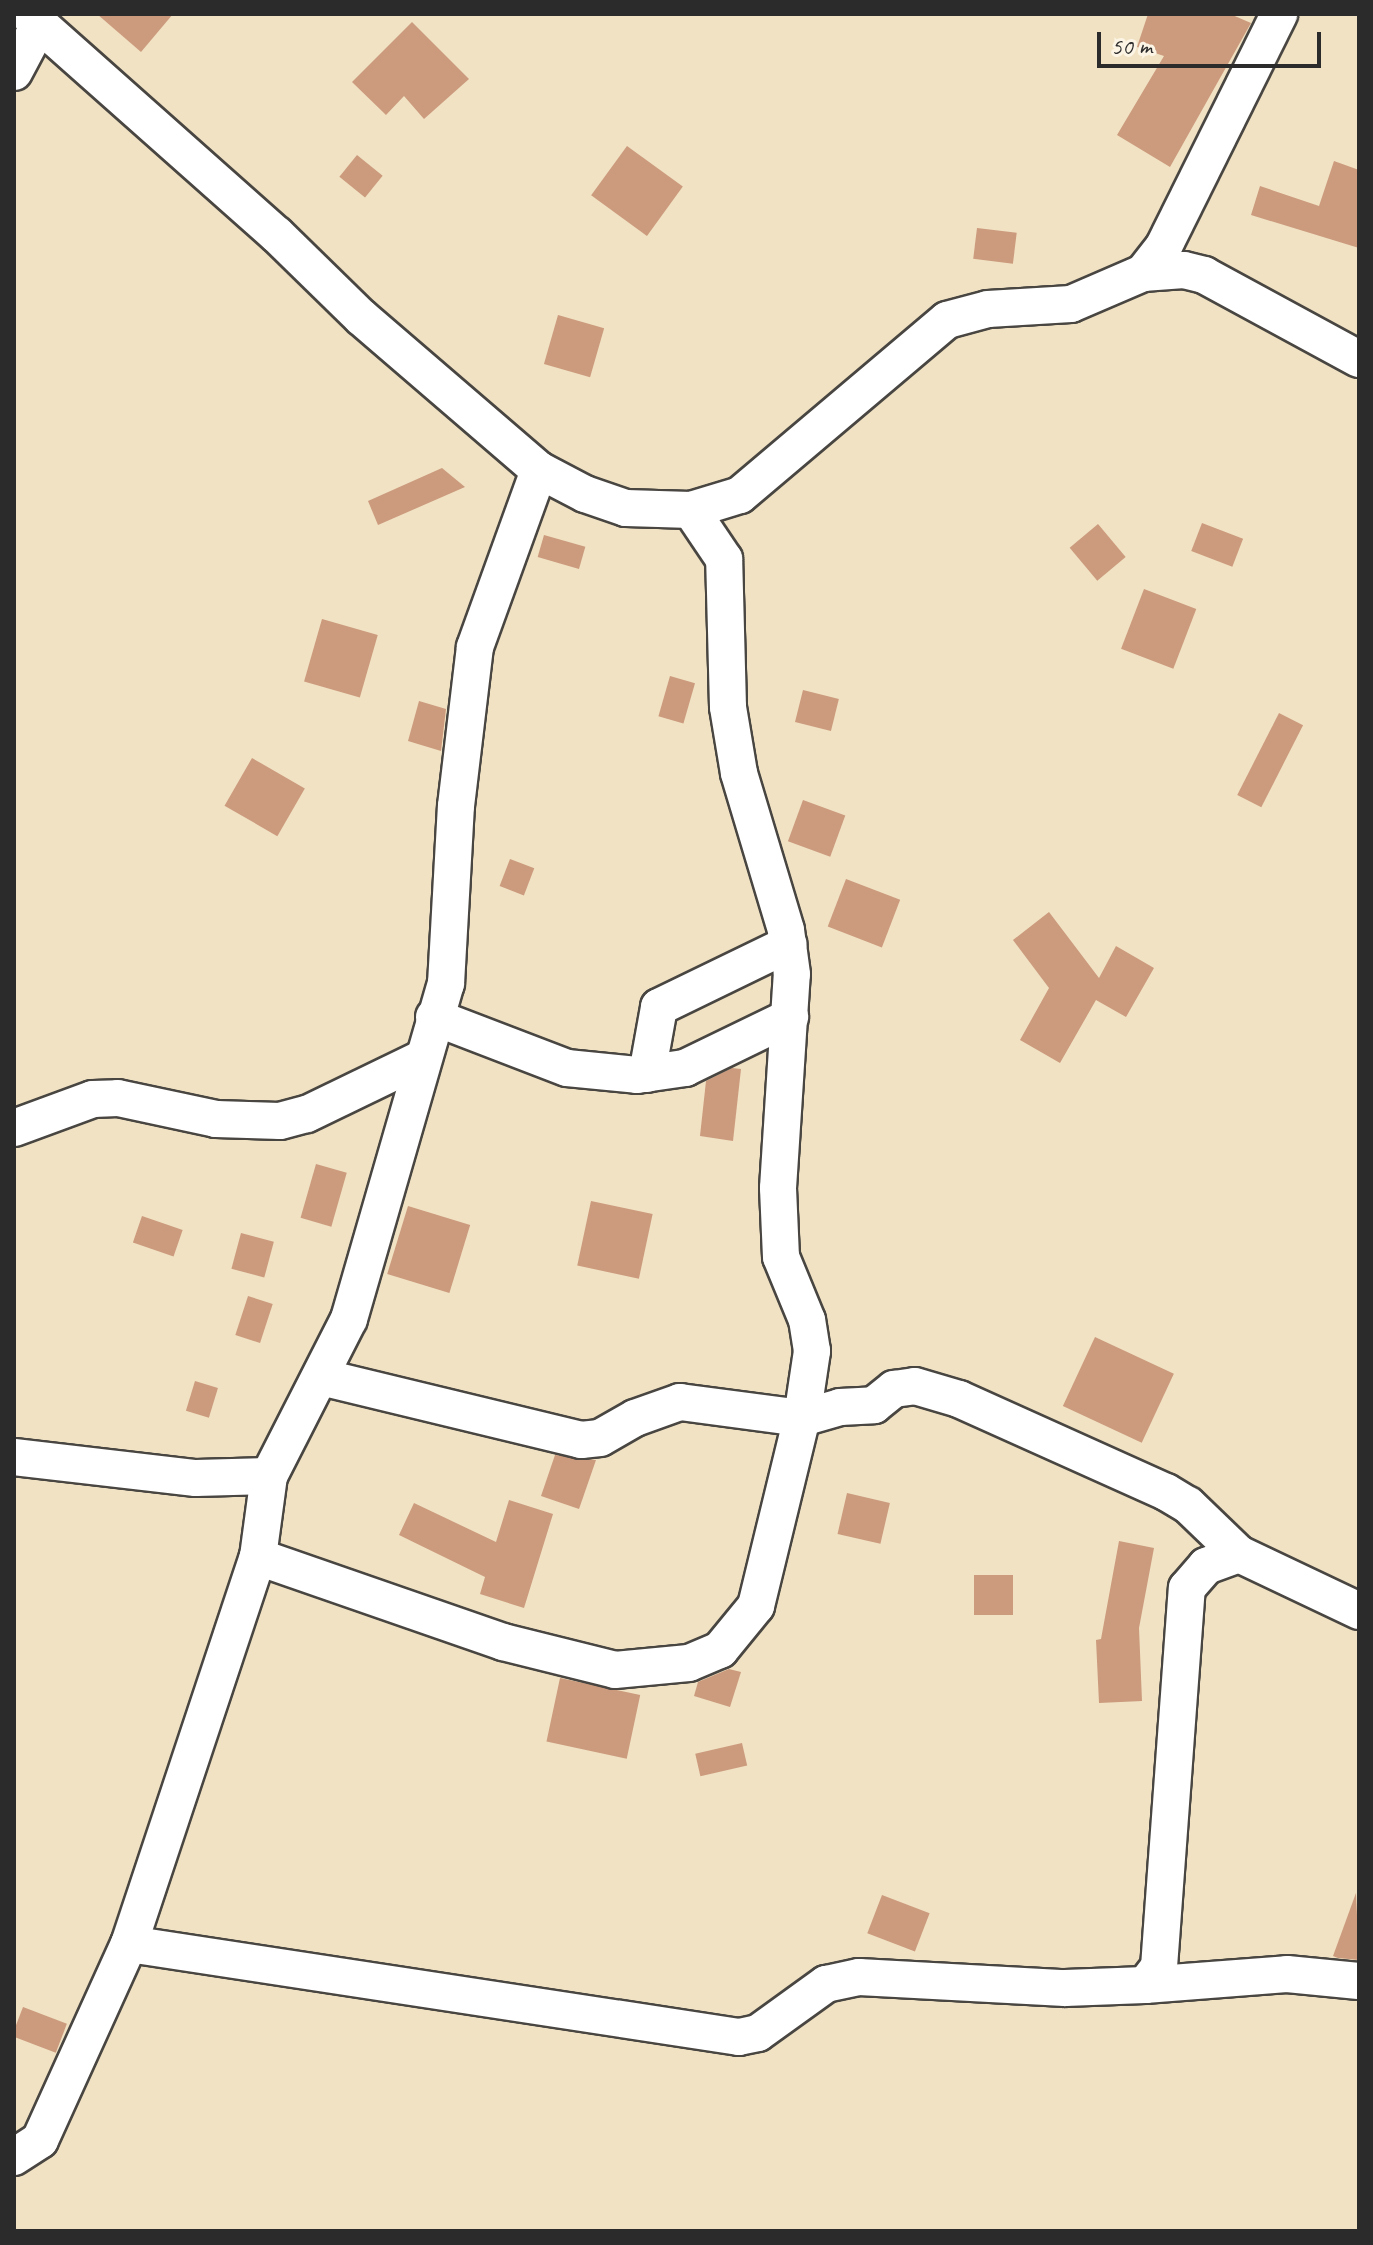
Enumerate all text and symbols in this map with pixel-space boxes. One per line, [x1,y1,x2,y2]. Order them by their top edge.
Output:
scale bar [1101,16,1325,66]
text: 50 m [1111,31,1152,61]

